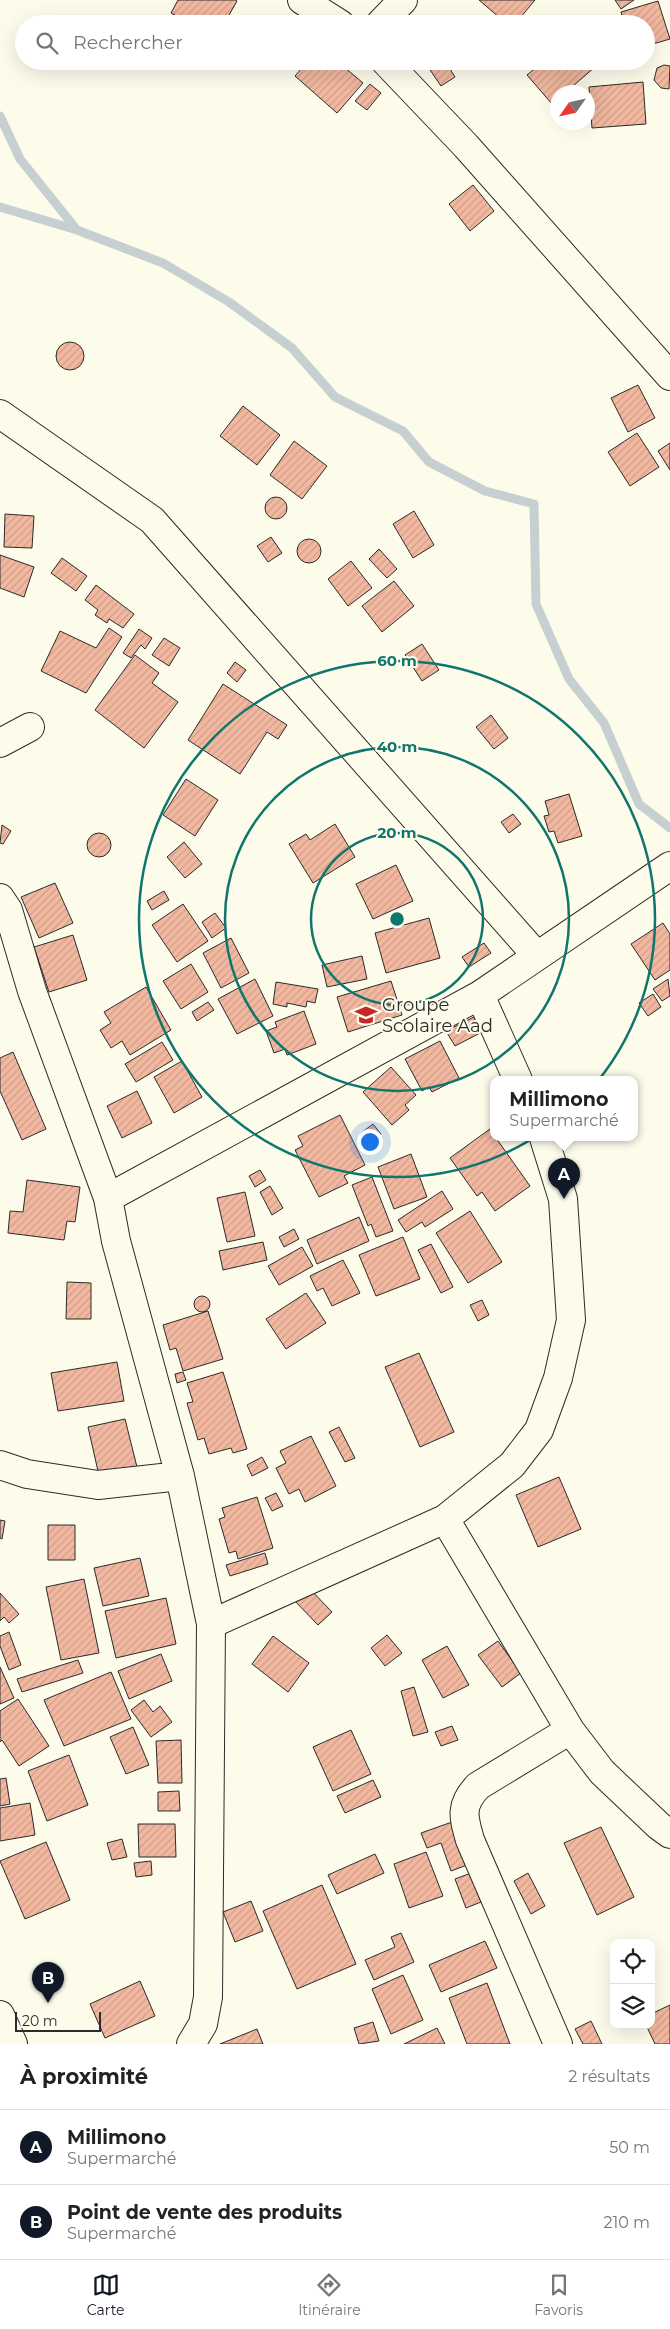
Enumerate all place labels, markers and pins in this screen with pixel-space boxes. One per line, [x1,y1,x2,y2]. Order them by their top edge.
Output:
centre of rings [388,910,406,928]
place label: Groupe Scolaire Aad [382,994,493,1037]
school or university icon: Groupe Scolaire Aad [353,1002,379,1028]
pin: A [548,1158,580,1199]
pin: B [32,1962,64,2003]

